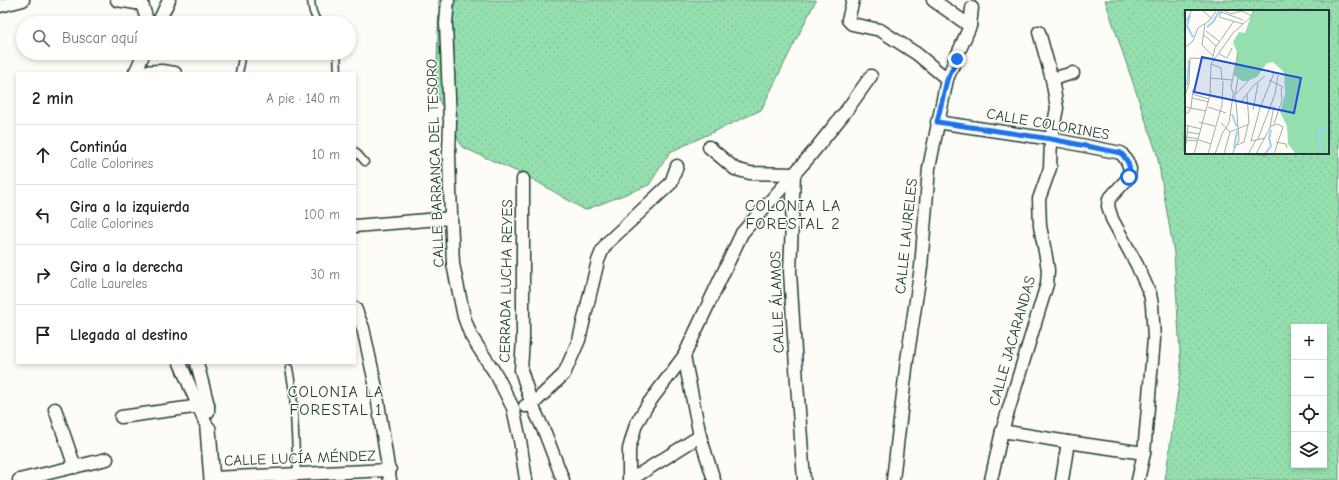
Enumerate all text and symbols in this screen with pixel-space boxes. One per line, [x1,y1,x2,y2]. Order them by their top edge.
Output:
inset map [1185,10,1329,154]
search box [16,16,356,60]
icon: search [30,27,52,49]
text: Buscar aquí [62,29,138,47]
route end [948,50,966,68]
street label: CALLE BARRANCA DEL TESORO [422,58,448,268]
text: 2 min [32,89,73,108]
text: A pie · 140 m [266,91,340,106]
street label: CALLE COLORINES [985,104,1111,144]
text: Continúa [70,138,127,156]
icon: ahead [32,144,54,166]
text: 10 m [312,147,340,162]
text: Calle Colorines [70,156,153,171]
route start [1120,168,1138,186]
street label: CALLE LAURELES [891,177,921,295]
district label: COLONIA LA FORESTAL 2 [745,197,841,233]
text: Gira a la izquierda [70,198,190,216]
street label: CERRADA LUCHA REYES [496,199,516,363]
icon: left [32,204,54,226]
text: 100 m [304,207,340,222]
text: Calle Colorines [70,216,153,231]
street label: CALLE ÁLAMOS [765,251,788,354]
text: Gira a la derecha [70,258,183,276]
icon: right [32,264,54,286]
text: 30 m [310,267,340,282]
street label: CALLE JACARANDAS [985,274,1039,408]
text: Calle Laureles [70,276,147,291]
icon: arrive [32,324,54,346]
map controls [1291,324,1327,468]
button: + [1291,324,1327,360]
text: Llegada al destino [70,326,188,344]
button: − [1291,360,1327,396]
district label: COLONIA LA FORESTAL 1 [288,383,384,419]
button: locate [1291,396,1327,432]
button: layers [1291,432,1327,468]
street label: CALLE LUCÍA MÉNDEZ [224,445,376,470]

